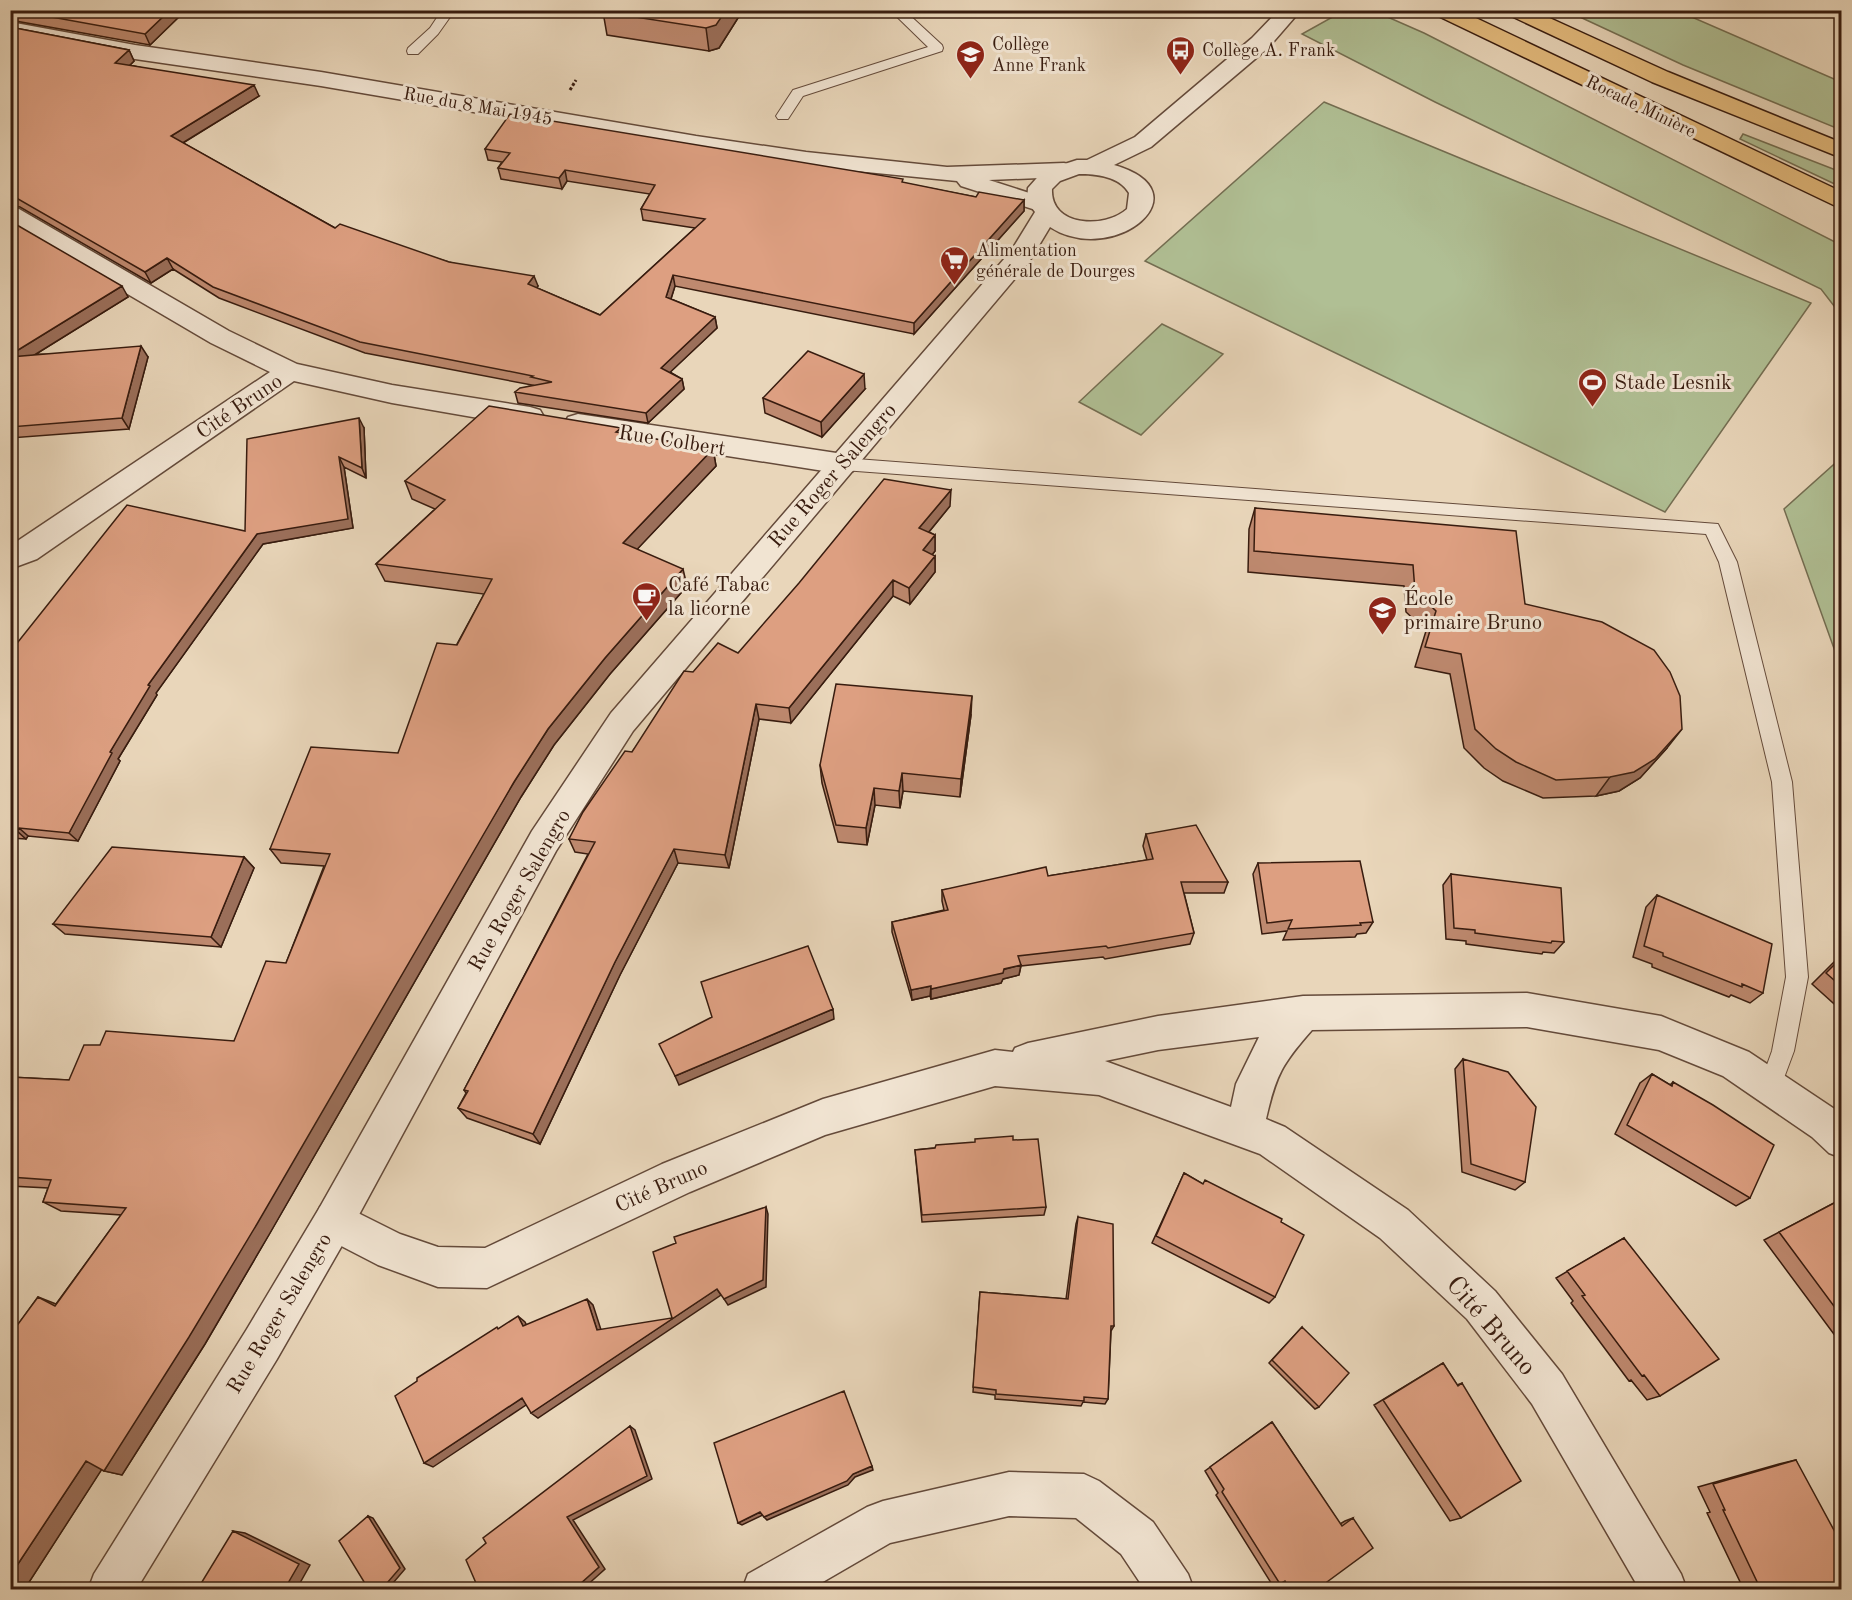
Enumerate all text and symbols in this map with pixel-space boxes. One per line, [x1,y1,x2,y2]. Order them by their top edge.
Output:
bus stop icon: Collège A. Frank [1165,34,1197,76]
place label: Collège Anne Frank [992,36,1086,75]
school or university icon: Collège Anne Frank [955,38,987,80]
place label: Collège A. Frank [1202,42,1335,60]
street label: Rocade Minière [1583,73,1698,141]
street label: Rue du 8 Mai 1945 [402,85,554,129]
place label: Alimentation générale de Dourges [976,242,1135,281]
supermarket icon: Alimentation générale de Dourges [939,244,971,286]
sports icon: Stade Lesnik [1577,366,1609,408]
street label: Cité Bruno [193,371,287,444]
place label: Stade Lesnik [1614,373,1732,394]
street label: Rue Roger Salengro [765,400,901,552]
street label: Rue Colbert [617,423,727,460]
place label: Café Tabac la licorne [668,575,769,620]
cafe icon: Café Tabac la licorne [631,580,663,622]
place label: École primaire Bruno [1404,585,1542,634]
school or university icon: École primaire Bruno [1367,594,1399,636]
street label: Rue Roger Salengro [465,806,575,975]
street label: Cité Bruno [612,1158,711,1217]
street label: Rue Roger Salengro [224,1230,336,1398]
street label: Cité Bruno [1441,1272,1540,1381]

